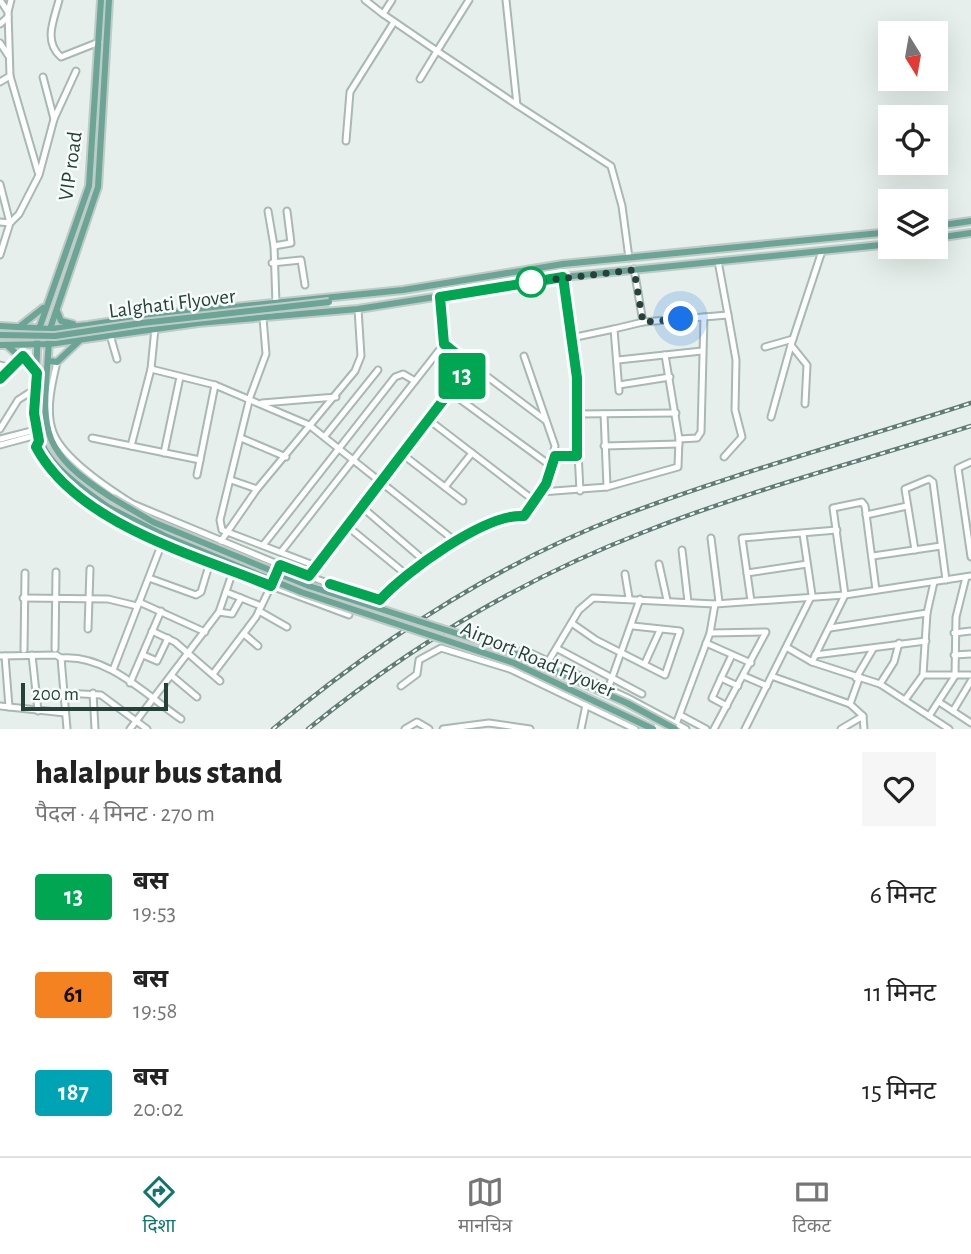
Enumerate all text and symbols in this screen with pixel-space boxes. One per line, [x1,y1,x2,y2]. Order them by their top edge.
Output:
north arrow [878,21,948,91]
map controls [878,21,948,259]
button: locate [878,105,948,175]
street label: VIP road [55,130,86,202]
button: layers [878,189,948,259]
unlabelled marker [516,267,546,297]
street label: Lalghati Flyover [107,285,237,322]
your location [663,301,698,336]
line badge: 13 [430,353,494,399]
text: 13 [453,364,471,388]
street label: Airport Road Flyover [458,618,618,701]
scale bar [21,680,168,712]
text: 200 m [32,685,79,704]
button: heart [862,752,936,826]
text: halalpur bus stand [35,757,282,790]
text: पैदल · 4 मिनट · 270 m [35,803,215,826]
text: बस [133,868,168,894]
text: 6 मिनट [870,882,936,908]
text: 13 [64,885,83,909]
text: 19:53 [133,902,176,925]
text: बस [133,966,168,992]
text: 11 मिनट [864,980,936,1006]
text: 61 [63,983,84,1007]
text: 19:58 [133,1000,178,1023]
text: बस [133,1064,168,1090]
text: 15 मिनट [862,1078,936,1104]
text: 187 [58,1081,89,1105]
text: 20:02 [133,1098,184,1121]
tab: दिशा [140,1173,178,1240]
tab: मानचित्र [458,1173,512,1240]
tab: टिकट [792,1173,831,1240]

